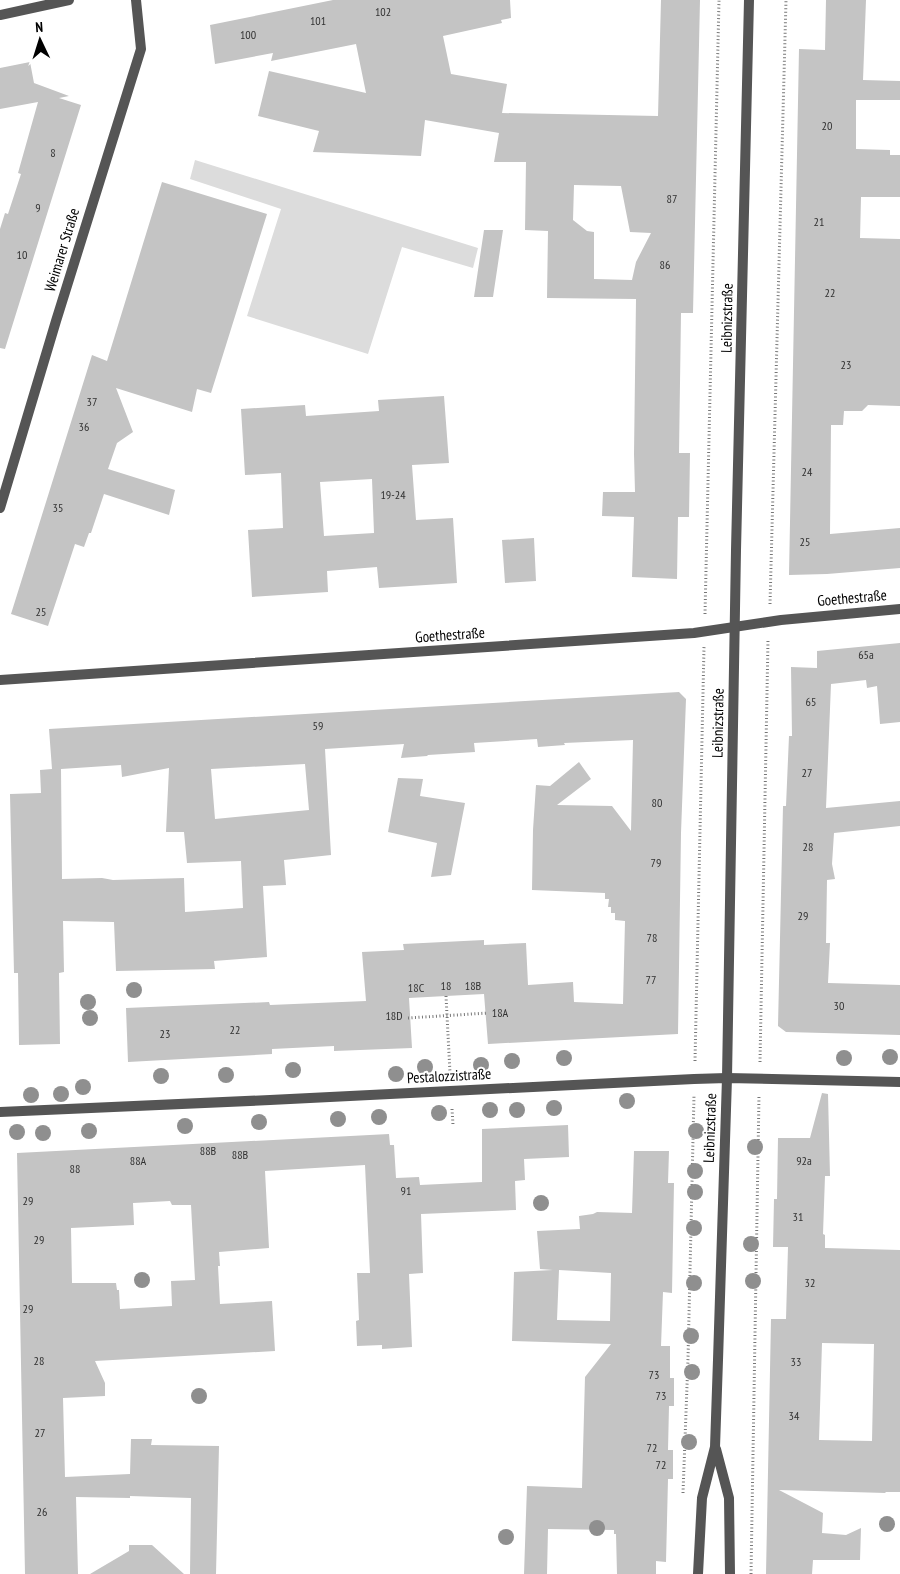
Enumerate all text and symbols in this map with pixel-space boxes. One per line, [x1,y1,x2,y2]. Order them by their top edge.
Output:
house number: 102 [375,4,391,19]
house number: 101 [310,13,326,28]
north arrow [15,15,65,65]
text: N [35,18,43,36]
house number: 100 [240,27,256,42]
house number: 20 [822,118,832,133]
house number: 8 [50,145,56,160]
house number: 87 [667,191,677,206]
house number: 9 [35,200,41,215]
street label: Weimarer Straße [40,206,83,294]
house number: 21 [814,214,824,229]
house number: 10 [17,247,27,262]
house number: 86 [660,257,670,272]
street label: Leibnizstraße [716,283,737,353]
house number: 22 [825,285,835,300]
house number: 23 [841,357,851,372]
house number: 37 [87,394,97,409]
house number: 36 [79,419,89,434]
house number: 24 [802,464,813,479]
house number: 19-24 [380,487,406,502]
house number: 35 [53,500,63,515]
house number: 25 [800,534,810,549]
street label: Goethestraße [816,585,888,610]
house number: 25 [36,604,46,619]
street label: Goethestraße [414,623,485,646]
house number: 65a [858,647,874,662]
street label: Leibnizstraße [707,688,728,758]
house number: 65 [806,694,816,709]
house number: 59 [313,718,323,733]
house number: 27 [802,765,812,780]
house number: 80 [652,795,662,810]
house number: 28 [803,839,813,854]
house number: 79 [651,855,661,870]
house number: 29 [798,908,808,923]
house number: 78 [647,930,657,945]
house number: 77 [646,972,656,987]
house number: 18 [441,978,451,993]
house number: 18B [465,978,482,993]
house number: 18C [408,980,425,995]
house number: 30 [834,998,844,1013]
house number: 18A [492,1005,509,1020]
house number: 18D [385,1008,403,1023]
house number: 22 [230,1022,240,1037]
house number: 23 [160,1026,170,1041]
street label: Pestalozzistraße [406,1064,492,1087]
street label: Leibnizstraße [699,1093,720,1163]
house number: 88B [200,1143,217,1158]
house number: 88B [232,1147,249,1162]
house number: 88A [130,1153,147,1168]
house number: 92a [796,1153,812,1168]
house number: 88 [70,1161,80,1176]
house number: 91 [401,1183,411,1198]
house number: 29 [23,1193,33,1208]
house number: 31 [793,1209,803,1224]
house number: 29 [34,1232,44,1247]
house number: 32 [805,1275,815,1290]
house number: 29 [23,1301,33,1316]
house number: 28 [34,1353,44,1368]
house number: 33 [791,1354,801,1369]
house number: 73 [649,1367,659,1382]
house number: 73 [656,1388,666,1403]
house number: 34 [789,1408,800,1423]
house number: 27 [35,1425,45,1440]
house number: 72 [647,1440,657,1455]
house number: 72 [656,1457,666,1472]
house number: 26 [37,1504,47,1519]

